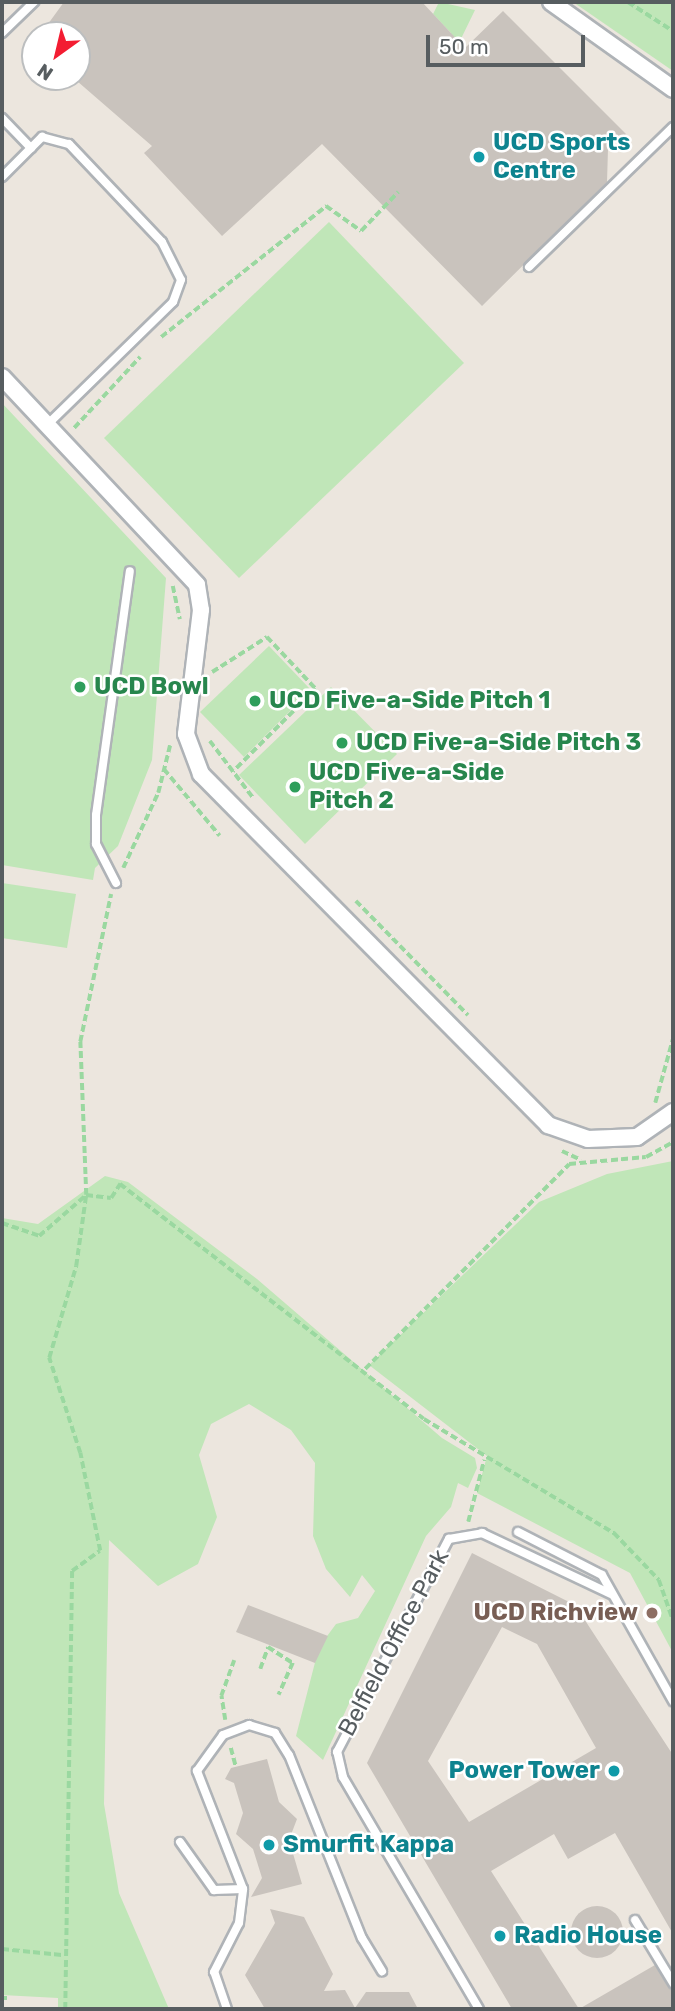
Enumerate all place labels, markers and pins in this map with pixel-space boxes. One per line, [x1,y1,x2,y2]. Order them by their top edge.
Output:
place label: UCD Sports Centre [493,129,631,185]
marker: UCD Sports Centre [471,149,487,165]
place label: UCD Bowl [94,673,209,701]
marker: UCD Bowl [72,679,88,695]
place label: UCD Five-a-Side Pitch 1 [269,687,550,715]
marker: UCD Five-a-Side Pitch 1 [247,693,263,709]
place label: UCD Five-a-Side Pitch 3 [356,729,641,757]
marker: UCD Five-a-Side Pitch 3 [334,735,350,751]
place label: UCD Five-a-Side Pitch 2 [309,759,504,815]
marker: UCD Five-a-Side Pitch 2 [287,779,303,795]
place label: UCD Richview [474,1599,638,1627]
marker: UCD Richview [644,1605,660,1621]
place label: Power Tower [447,1757,600,1785]
marker: Power Tower [606,1763,622,1779]
place label: Smurfit Kappa [283,1831,454,1859]
marker: Smurfit Kappa [261,1837,277,1853]
place label: Radio House [514,1922,662,1950]
marker: Radio House [492,1928,508,1944]

